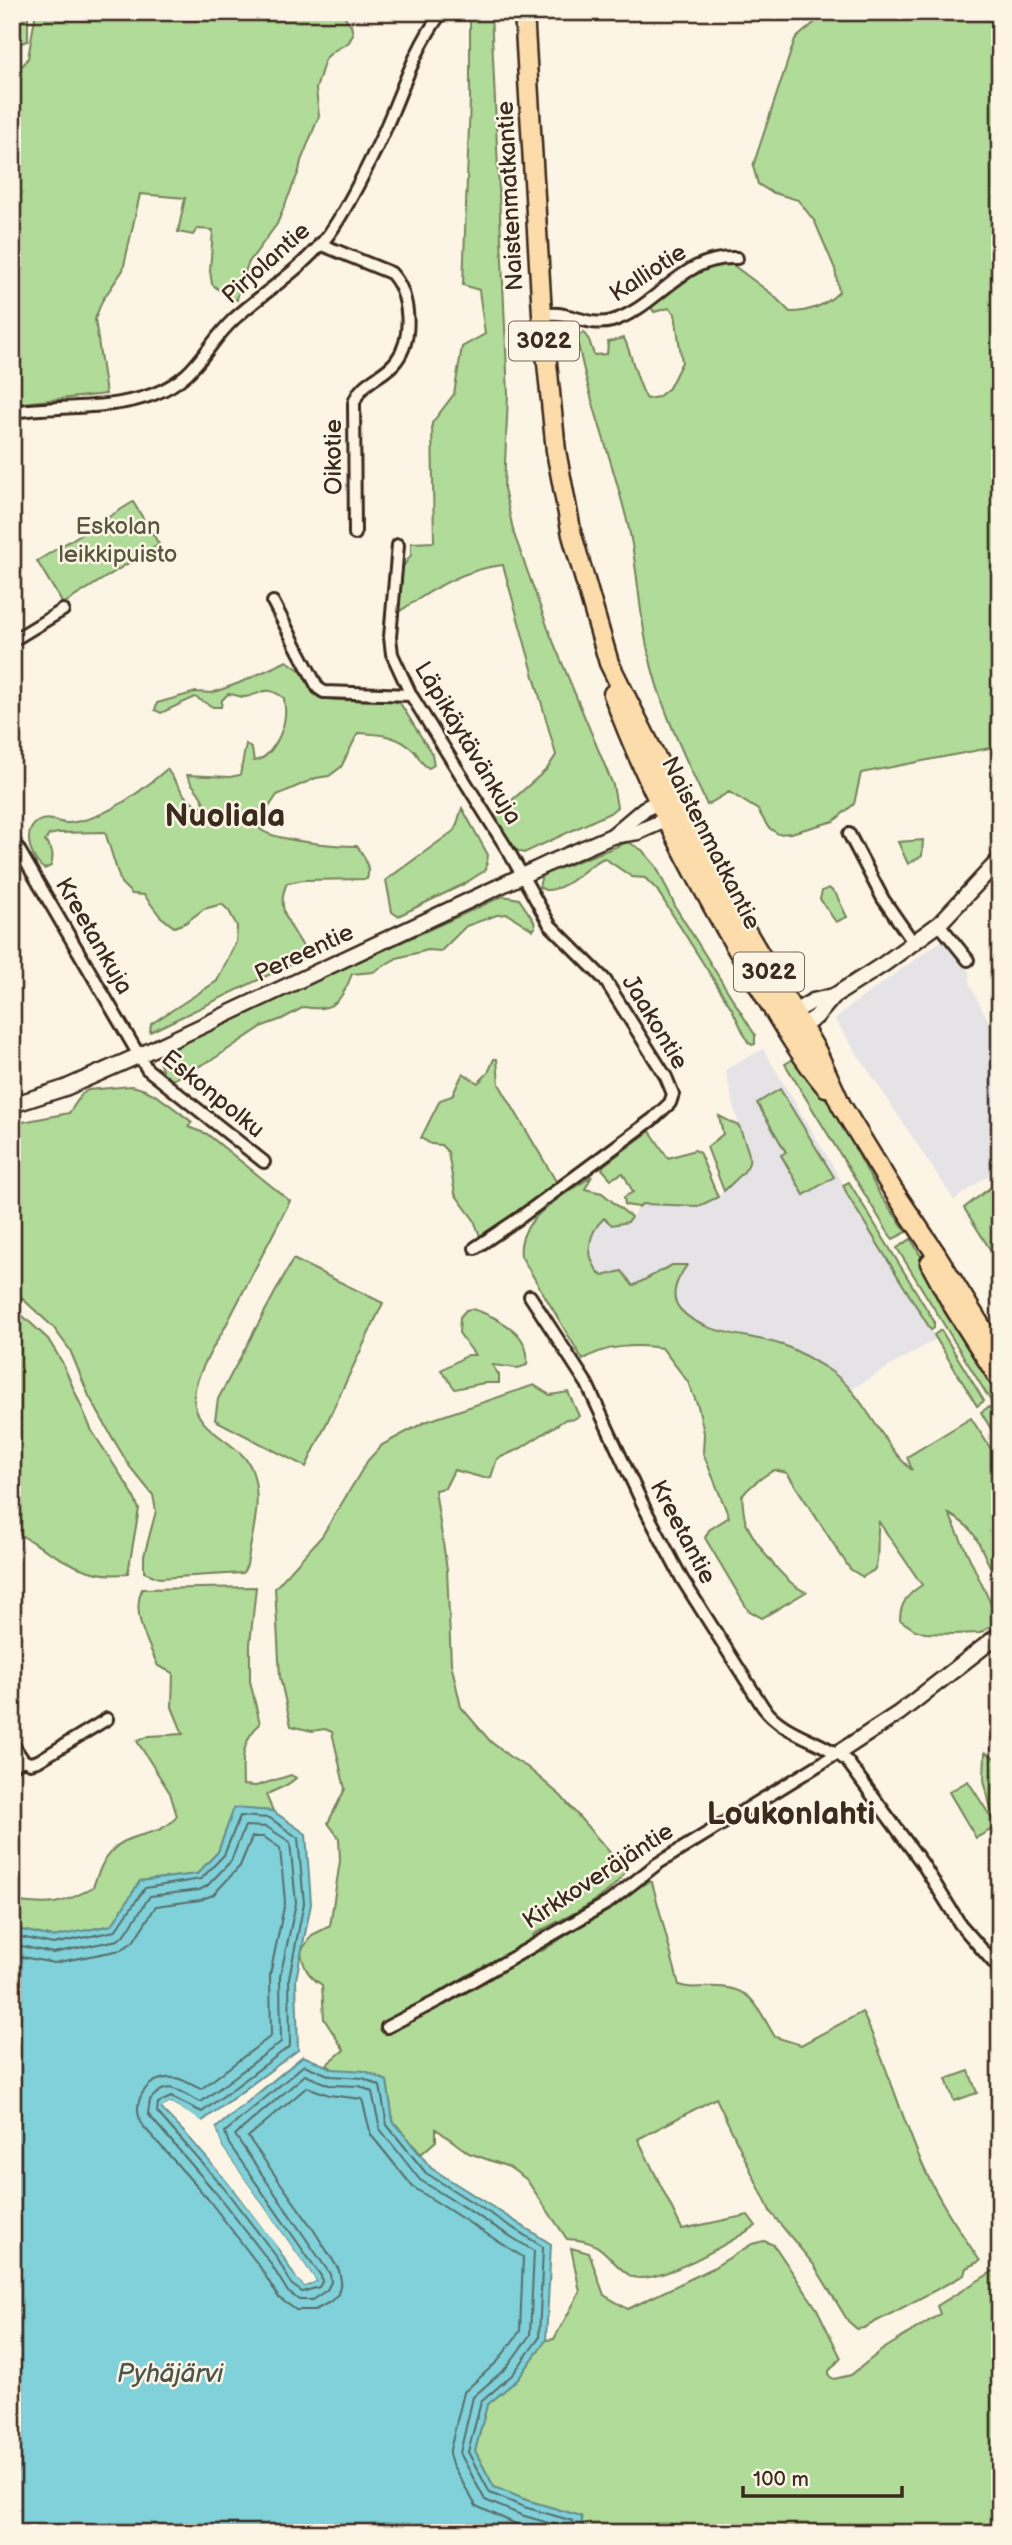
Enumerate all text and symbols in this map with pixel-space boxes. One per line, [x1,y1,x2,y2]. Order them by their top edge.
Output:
street label: Naistenmatkantie [491,100,529,292]
street label: Pirjolantie [216,216,316,310]
street label: Kalliotie [604,238,692,308]
road number: 3022 [509,322,579,360]
street label: Oikotie [319,419,348,495]
park label: Eskolan leikkipuisto [59,512,178,569]
street label: Läpikäytävänkuja [408,656,528,830]
street label: Naistenmatkantie [655,752,767,934]
district label: Nuoliala [165,797,285,836]
street label: Kreetankuja [49,872,139,1000]
street label: Pereentie [250,918,358,988]
road number: 3022 [734,953,804,992]
street label: Jaakontie [616,970,694,1074]
street label: Eskonpolku [156,1044,270,1144]
street label: Kreetantie [644,1475,722,1589]
district label: Loukonlahti [707,1795,875,1834]
street label: Kirkkoveräjäntie [517,1817,679,1935]
water label: Pyhäjärvi [117,2359,224,2390]
scale bar [743,2454,902,2498]
text: 100 m [753,2467,809,2492]

